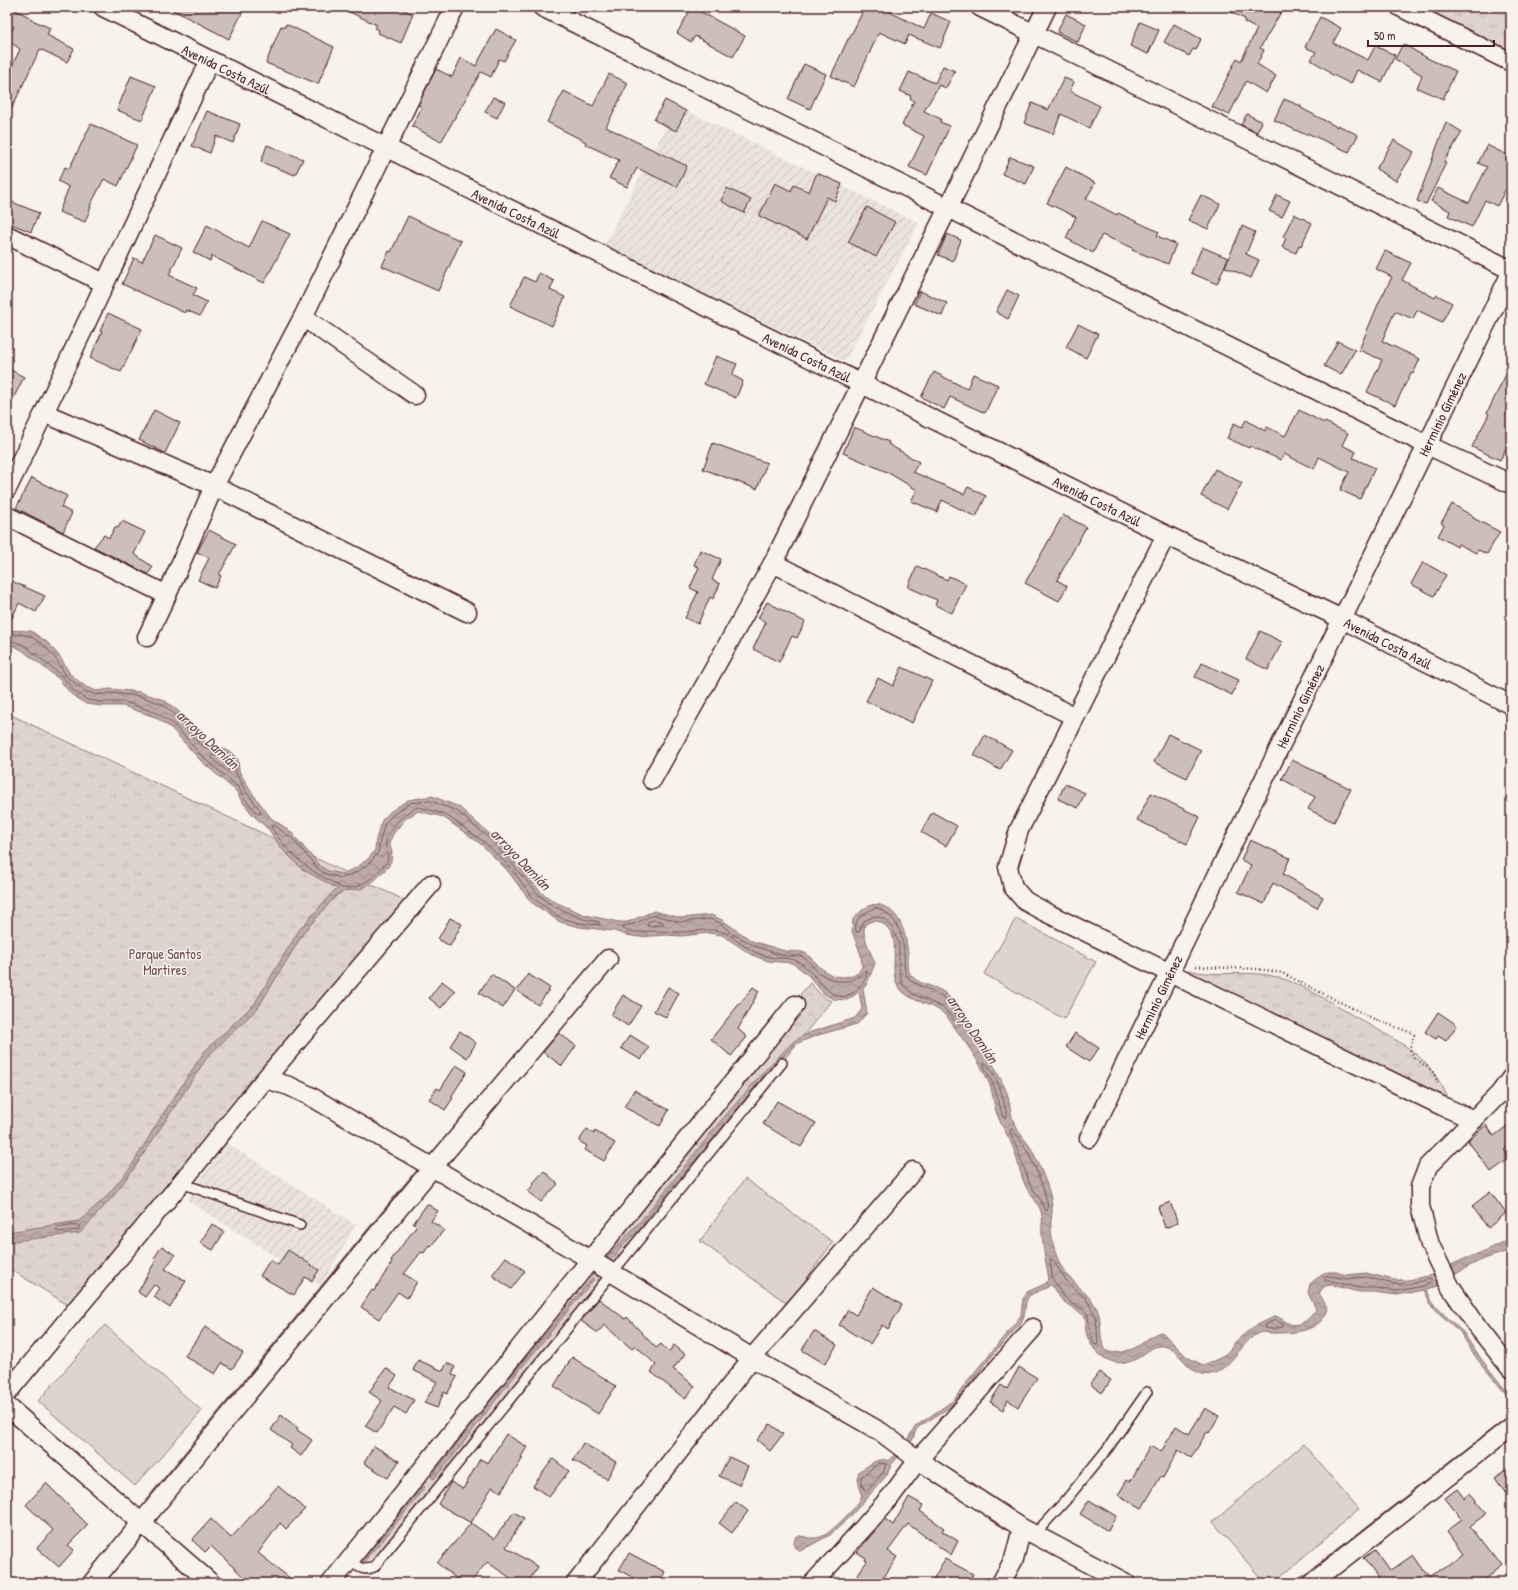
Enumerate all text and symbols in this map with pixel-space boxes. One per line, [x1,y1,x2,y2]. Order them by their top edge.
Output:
scale bar [1368,22,1494,48]
text: 50 m [1374,27,1395,44]
street label: Avenida Costa Azúl [179,39,274,99]
street label: Avenida Costa Azúl [469,183,564,243]
street label: Avenida Costa Azúl [760,327,855,387]
street label: Herminio Giménez [1413,369,1471,459]
street label: Avenida Costa Azúl [1050,471,1145,531]
street label: Avenida Costa Azúl [1341,613,1435,673]
street label: Herminio Giménez [1271,661,1329,751]
water label: arroyo Damián [172,705,245,774]
water label: arroyo Damián [486,823,557,895]
park label: Parque Santos Martires [129,944,201,979]
street label: Herminio Giménez [1129,952,1187,1042]
water label: arroyo Damián [942,991,1004,1068]

